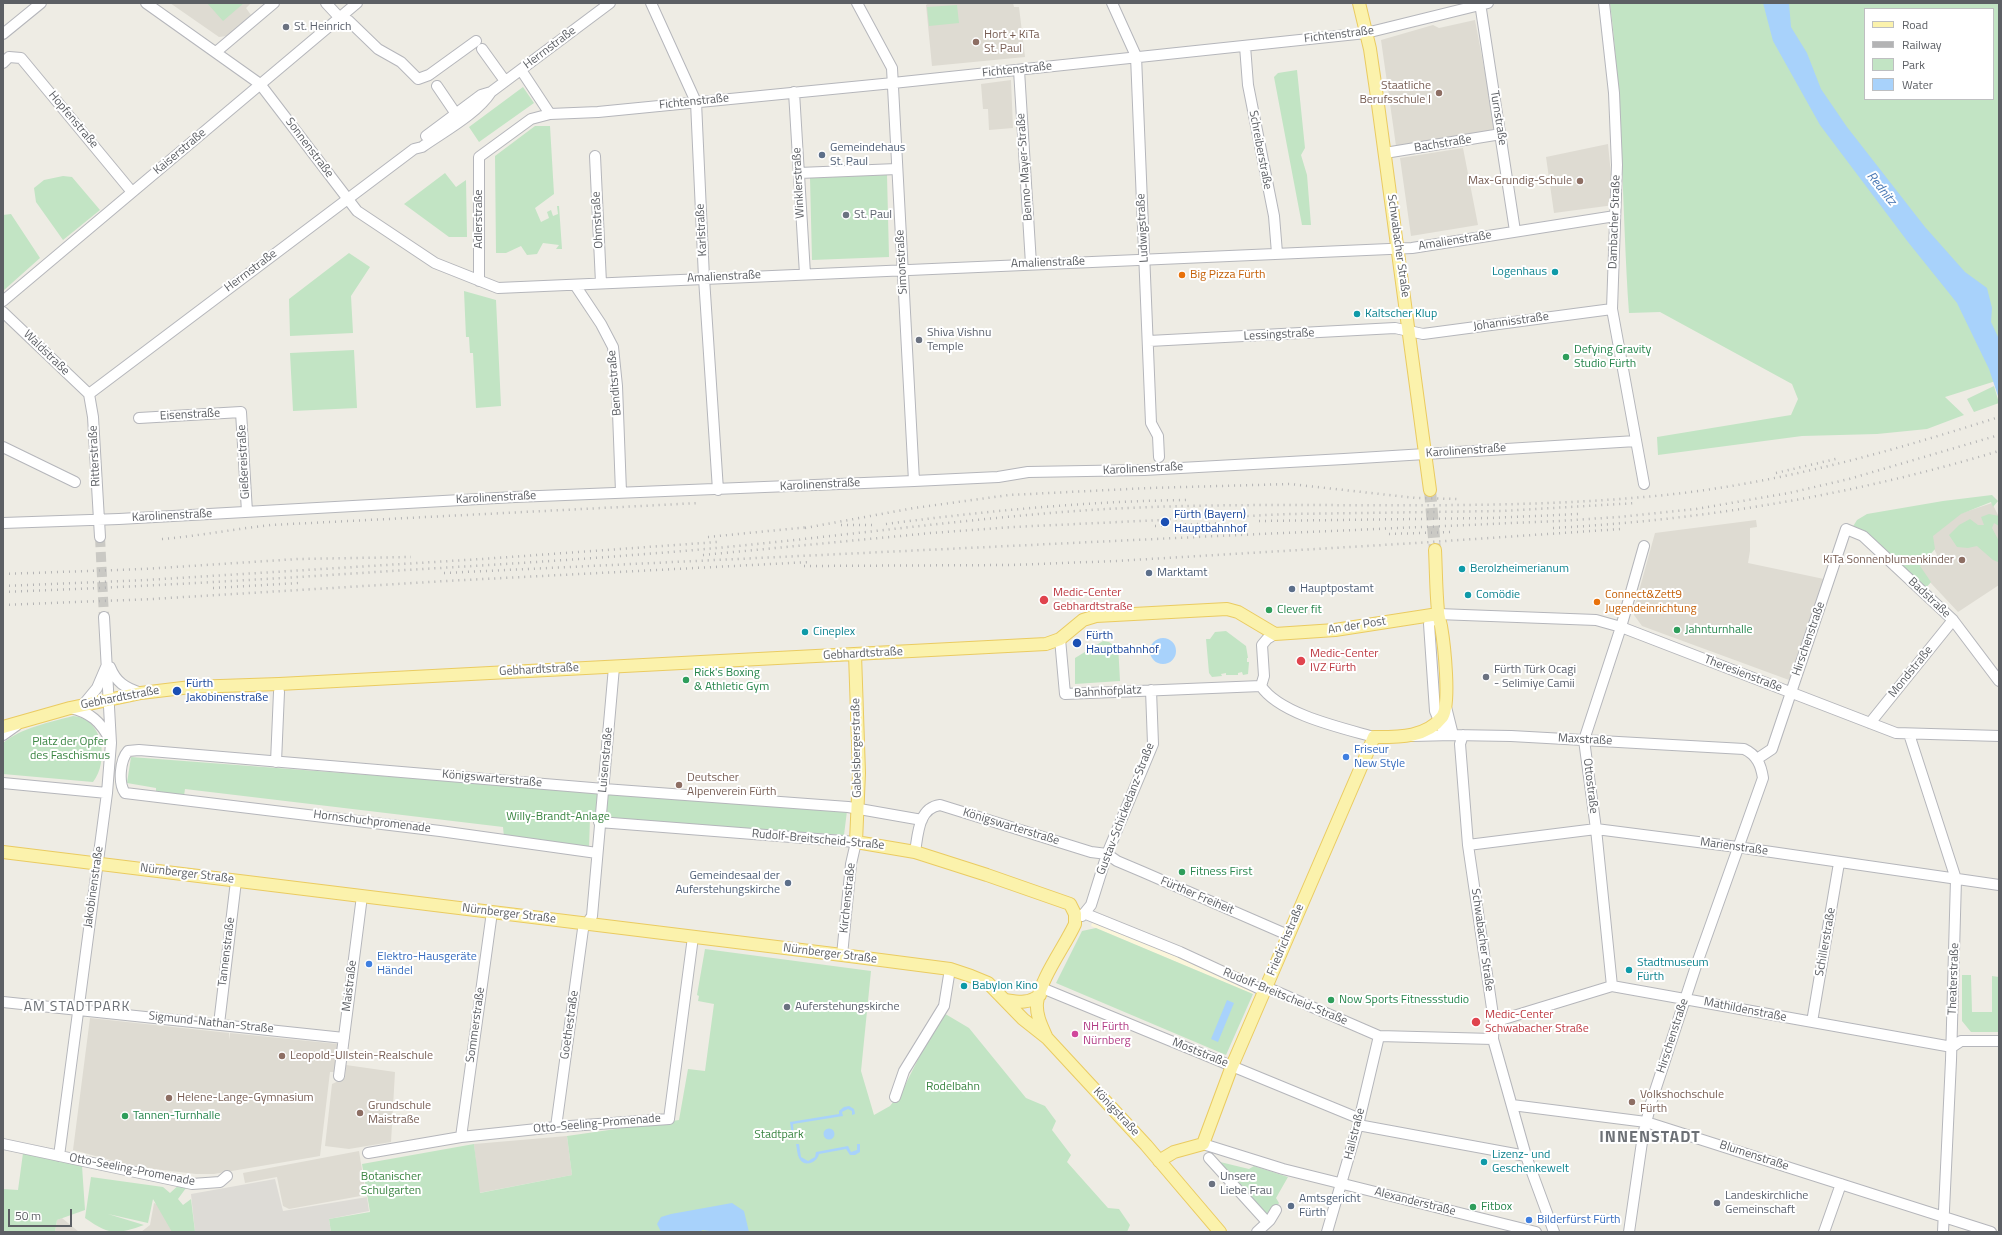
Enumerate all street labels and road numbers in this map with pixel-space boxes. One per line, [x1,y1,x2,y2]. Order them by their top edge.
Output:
street label: Herrnstraße [521,24,579,72]
street label: Fichtenstraße [1303,24,1375,46]
street label: Fichtenstraße [981,59,1053,81]
street label: Hopfenstraße [45,89,101,151]
street label: Turnstraße [1487,90,1509,146]
street label: Fichtenstraße [658,91,730,113]
street label: Schreiberstraße [1245,109,1275,191]
street label: Benno-Mayer-Straße [1014,113,1036,221]
street label: Sonnenstraße [282,115,336,181]
street label: Kaiserstraße [151,126,209,178]
street label: Bachstraße [1413,132,1473,156]
street label: Winklerstraße [790,147,808,219]
street label: Dambacher Straße [1606,175,1624,269]
street label: Adlerstraße [472,189,486,249]
street label: Ohmstraße [589,191,607,249]
street label: Ludwigstraße [1134,193,1152,263]
street label: Schwabacher Straße [1384,194,1412,298]
street label: Karlstraße [693,203,711,257]
street label: Amalienstraße [1417,228,1493,254]
street label: Simonstraße [893,229,911,295]
street label: Herrnstraße [222,247,280,295]
street label: Amalienstraße [1011,255,1085,271]
street label: Amalienstraße [687,268,761,286]
street label: Johannisstraße [1472,310,1550,334]
street label: Lessingstraße [1243,326,1315,344]
street label: Waldstraße [20,328,72,378]
street label: Benditstraße [605,350,625,416]
street label: Eisenstraße [160,406,220,424]
street label: Gießereistraße [235,424,253,500]
street label: Ritterstraße [86,425,104,487]
street label: Karolinenstraße [1425,441,1507,461]
street label: Karolinenstraße [1102,460,1184,478]
street label: Karolinenstraße [779,476,861,494]
street label: Karolinenstraße [455,489,537,507]
street label: Karolinenstraße [131,507,213,525]
street label: Badstraße [1905,575,1953,621]
street label: Hirschenstraße [1790,600,1828,678]
street label: An der Post [1327,614,1387,638]
street label: Mondstraße [1886,643,1936,701]
street label: Gebhardtstraße [823,645,903,663]
street label: Theresienstraße [1702,652,1784,696]
street label: Gebhardtstraße [499,661,579,679]
street label: Gebhardtstraße [80,683,160,713]
street label: Bahnhofplatz [1074,683,1142,701]
street label: Gabelsbergerstraße [849,698,865,798]
street label: Luisenstraße [596,727,616,793]
street label: Maxstraße [1557,731,1613,749]
street label: Gustav-Schickedanz-Straße [1094,741,1158,877]
street label: Ottostraße [1579,758,1601,814]
street label: Königswarterstraße [441,767,543,791]
street label: Königswarterstraße [961,805,1061,849]
street label: Hornschuchpromenade [313,808,431,836]
street label: Rudolf-Breitscheid-Straße [751,827,885,853]
street label: Marienstraße [1699,835,1769,859]
street label: Jakobinenstraße [81,845,107,929]
street label: Nürnberger Straße [139,861,235,887]
street label: Kirchenstraße [837,862,859,934]
street label: Fürther Freiheit [1158,874,1236,918]
street label: Schwabacher Straße [1468,888,1496,992]
street label: Nürnberger Straße [461,901,557,927]
street label: Friedrichstraße [1264,902,1308,978]
street label: Schillerstraße [1813,907,1839,977]
street label: Tannenstraße [216,917,238,987]
street label: Nürnberger Straße [782,941,878,967]
street label: Theaterstraße [1946,943,1962,1015]
street label: Maistraße [340,960,360,1012]
street label: Rudolf-Breitscheid-Straße [1221,965,1349,1029]
street label: Sommerstraße [464,986,488,1064]
street label: Goethestraße [558,990,582,1060]
street label: Mathildenstraße [1702,995,1788,1025]
street label: Hirschenstraße [1654,997,1692,1075]
street label: Sigmund-Nathan-Straße [148,1009,274,1037]
street label: Moststraße [1170,1035,1230,1071]
street label: Königstraße [1090,1085,1142,1139]
street label: Hallstraße [1342,1107,1368,1161]
street label: Otto-Seeling-Promenade [533,1111,661,1137]
street label: Blumenstraße [1718,1138,1790,1174]
street label: Otto-Seeling-Promenade [68,1151,196,1189]
street label: Alexanderstraße [1373,1185,1457,1219]

